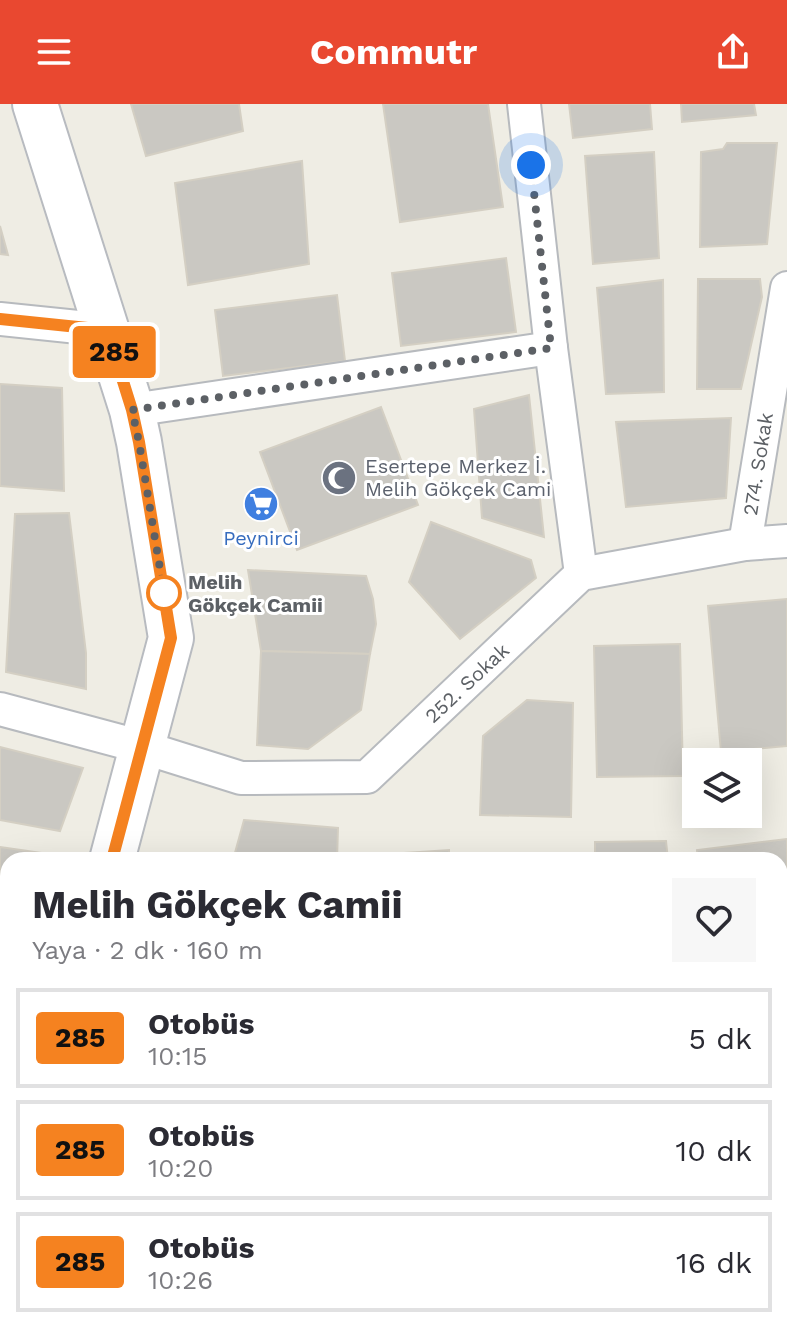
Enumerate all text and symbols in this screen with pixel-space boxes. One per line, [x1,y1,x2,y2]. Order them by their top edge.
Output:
icon: menu [32,30,76,74]
icon: share [711,30,755,74]
text: Commutr [310,31,477,73]
your location [511,145,551,185]
line badge: 285 [68,326,160,378]
text: 285 [89,335,139,368]
street label: 274. Sokak [738,411,778,517]
place label: Esertepe Merkez İ. Melih Gökçek Cami [365,454,551,501]
mosque icon: Esertepe Merkez İ. Melih Gökçek Cami [320,459,358,497]
supermarket icon: Peynirci [242,485,280,523]
place label: Peynirci [223,526,299,550]
place label: Melih Gökçek Camii [188,570,323,617]
marker: Melih Gökçek Camii [147,576,181,610]
street label: 252. Sokak [420,638,514,728]
map controls [682,748,762,828]
button: layers [682,748,762,828]
button: heart [672,878,756,962]
text: Melih Gökçek Camii [32,883,402,927]
text: Yaya · 2 dk · 160 m [32,935,263,965]
text: Otobüs [148,1006,255,1041]
text: 285 [55,1021,105,1054]
text: 5 dk [688,1021,752,1056]
text: 10:15 [148,1041,207,1071]
text: Otobüs [148,1118,255,1153]
text: 285 [55,1133,105,1166]
text: 10 dk [676,1133,752,1168]
text: 10:20 [148,1153,213,1183]
text: Otobüs [148,1230,255,1265]
text: 285 [55,1245,105,1278]
text: 16 dk [676,1245,752,1280]
text: 10:26 [148,1265,213,1295]

